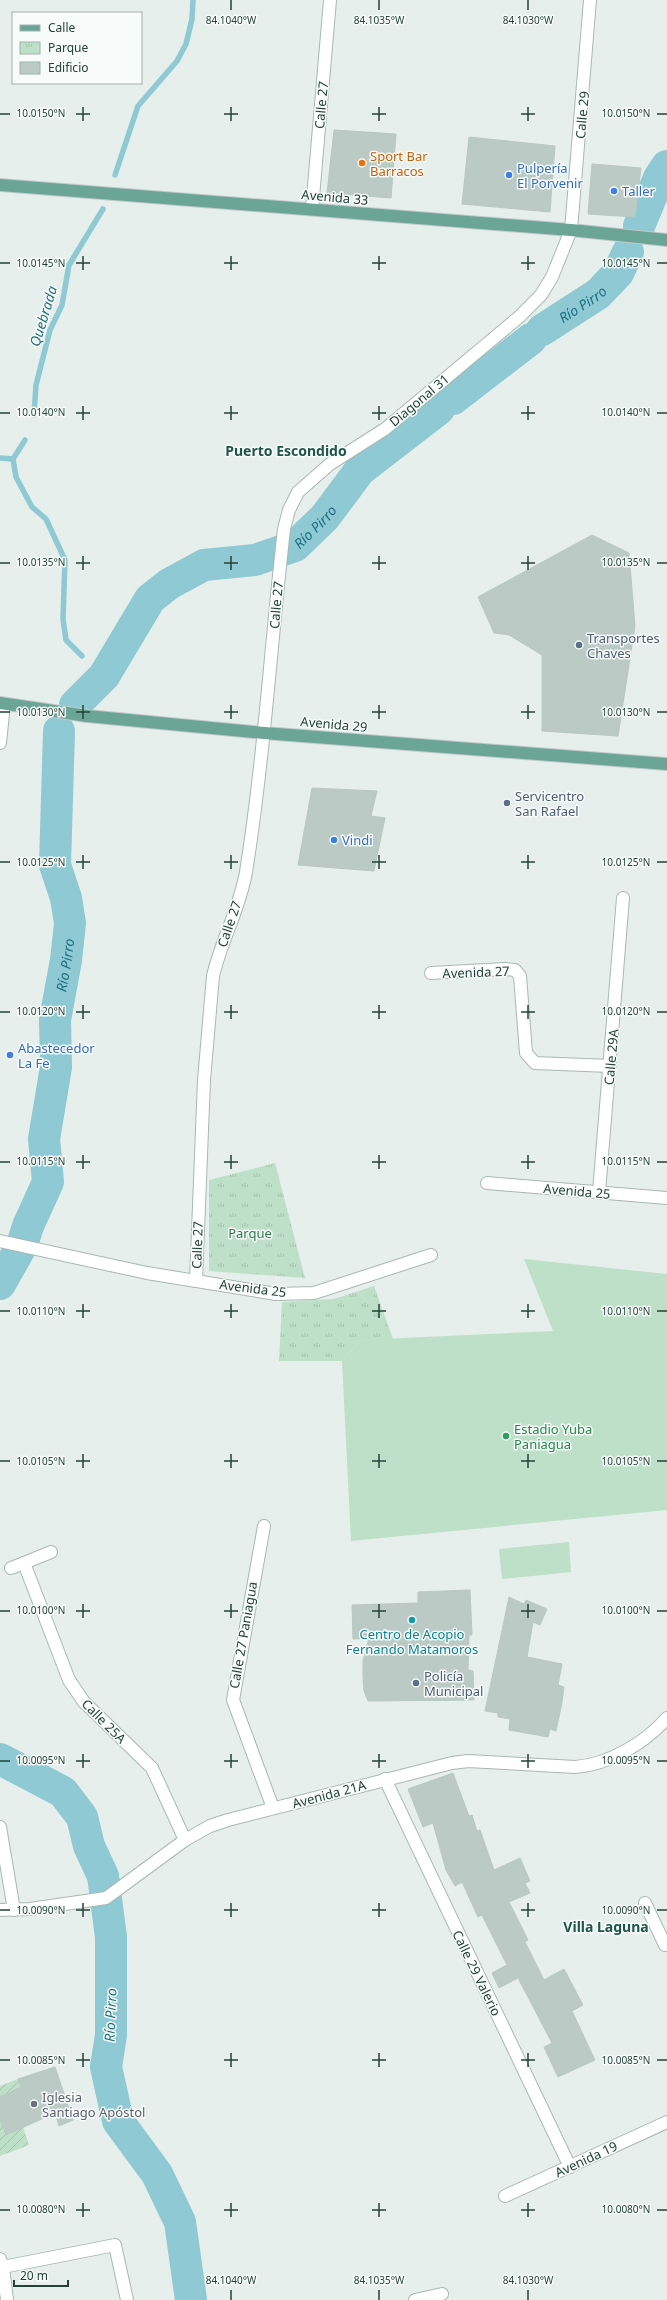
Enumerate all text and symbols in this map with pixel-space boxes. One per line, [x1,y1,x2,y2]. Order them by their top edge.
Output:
legend [12,12,142,84]
text: 84.1040°W [206,13,257,27]
text: 84.1035°W [354,13,405,27]
text: 84.1030°W [503,13,554,27]
text: Calle [48,19,76,36]
text: Parque [48,39,89,56]
text: Edificio [48,59,89,76]
street label: Calle 27 [310,80,332,130]
street label: Calle 29 [571,90,593,140]
text: 10.0150°N [17,106,65,120]
text: 10.0150°N [602,106,650,120]
place label: Sport Bar Barracos [370,147,428,180]
marker: Sport Bar Barracos [357,158,367,168]
place label: Pulpería El Porvenir [517,159,583,192]
marker: Pulpería El Porvenir [504,170,514,180]
place label: Taller [622,182,656,200]
street label: Avenida 33 [301,185,369,209]
marker: Taller [609,186,619,196]
text: 10.0145°N [17,256,65,270]
text: 10.0145°N [602,256,650,270]
water label: Río Pirro [555,281,611,327]
water label: Quebrada [25,283,61,349]
street label: Diagonal 31 [385,370,453,430]
text: 10.0140°N [17,405,65,419]
text: 10.0140°N [602,405,650,419]
district label: Puerto Escondido [225,441,347,460]
water label: Río Pirro [289,501,340,552]
text: 10.0135°N [17,555,65,569]
text: 10.0135°N [602,555,650,569]
street label: Calle 27 [265,580,287,630]
place label: Transportes Chaves [587,629,660,662]
marker: Transportes Chaves [574,640,584,650]
text: 10.0130°N [17,705,65,719]
text: 10.0130°N [602,705,650,719]
street label: Avenida 29 [300,712,368,736]
place label: Servicentro San Rafael [515,787,584,820]
marker: Servicentro San Rafael [502,798,512,808]
place label: Vindi [342,831,373,849]
marker: Vindi [329,835,339,845]
text: 10.0125°N [17,855,65,869]
text: 10.0125°N [602,855,650,869]
street label: Calle 27 [213,898,245,950]
water label: Río Pirro [51,937,78,993]
street label: Avenida 27 [442,962,510,982]
text: 10.0120°N [17,1004,65,1018]
text: 10.0120°N [602,1004,650,1018]
street label: Calle 29A [600,1028,622,1086]
place label: Abastecedor La Fe [18,1039,95,1072]
marker: Abastecedor La Fe [5,1050,15,1060]
text: 10.0115°N [17,1154,65,1168]
text: 10.0115°N [602,1154,650,1168]
street label: Avenida 25 [543,1179,611,1203]
street label: Calle 27 [187,1221,207,1269]
park label: Parque [228,1224,272,1242]
street label: Avenida 25 [219,1275,287,1301]
text: 10.0110°N [17,1304,65,1318]
text: 10.0110°N [602,1304,650,1318]
place label: Estadio Yuba Paniagua [514,1420,592,1453]
marker: Estadio Yuba Paniagua [501,1431,511,1441]
text: 10.0105°N [17,1454,65,1468]
text: 10.0105°N [602,1454,650,1468]
street label: Calle 27 Paniagua [225,1580,261,1690]
text: 10.0100°N [17,1603,65,1617]
text: 10.0100°N [602,1603,650,1617]
marker: Centro de Acopio Fernando Matamoros [407,1615,417,1625]
place label: Centro de Acopio Fernando Matamoros [346,1625,478,1658]
place label: Policía Municipal [424,1667,483,1700]
marker: Policía Municipal [411,1678,421,1688]
street label: Calle 25A [78,1695,131,1748]
text: 10.0095°N [17,1753,65,1767]
text: 10.0095°N [602,1753,650,1767]
street label: Avenida 21A [290,1775,368,1812]
text: 10.0090°N [17,1903,65,1917]
text: 10.0090°N [602,1903,650,1917]
district label: Villa Laguna [563,1917,649,1936]
street label: Calle 29 Valerio [448,1927,506,2019]
water label: Río Pirro [100,1988,120,2042]
text: 10.0085°N [17,2053,65,2067]
text: 10.0085°N [602,2053,650,2067]
place label: Iglesia Santiago Apóstol [42,2088,145,2121]
marker: Iglesia Santiago Apóstol [29,2099,39,2109]
street label: Avenida 19 [552,2137,620,2181]
text: 10.0080°N [17,2202,65,2216]
text: 10.0080°N [602,2202,650,2216]
scale bar [14,2262,68,2288]
text: 20 m [20,2267,48,2284]
text: 84.1040°W [206,2273,257,2287]
text: 84.1035°W [354,2273,405,2287]
text: 84.1030°W [503,2273,554,2287]

